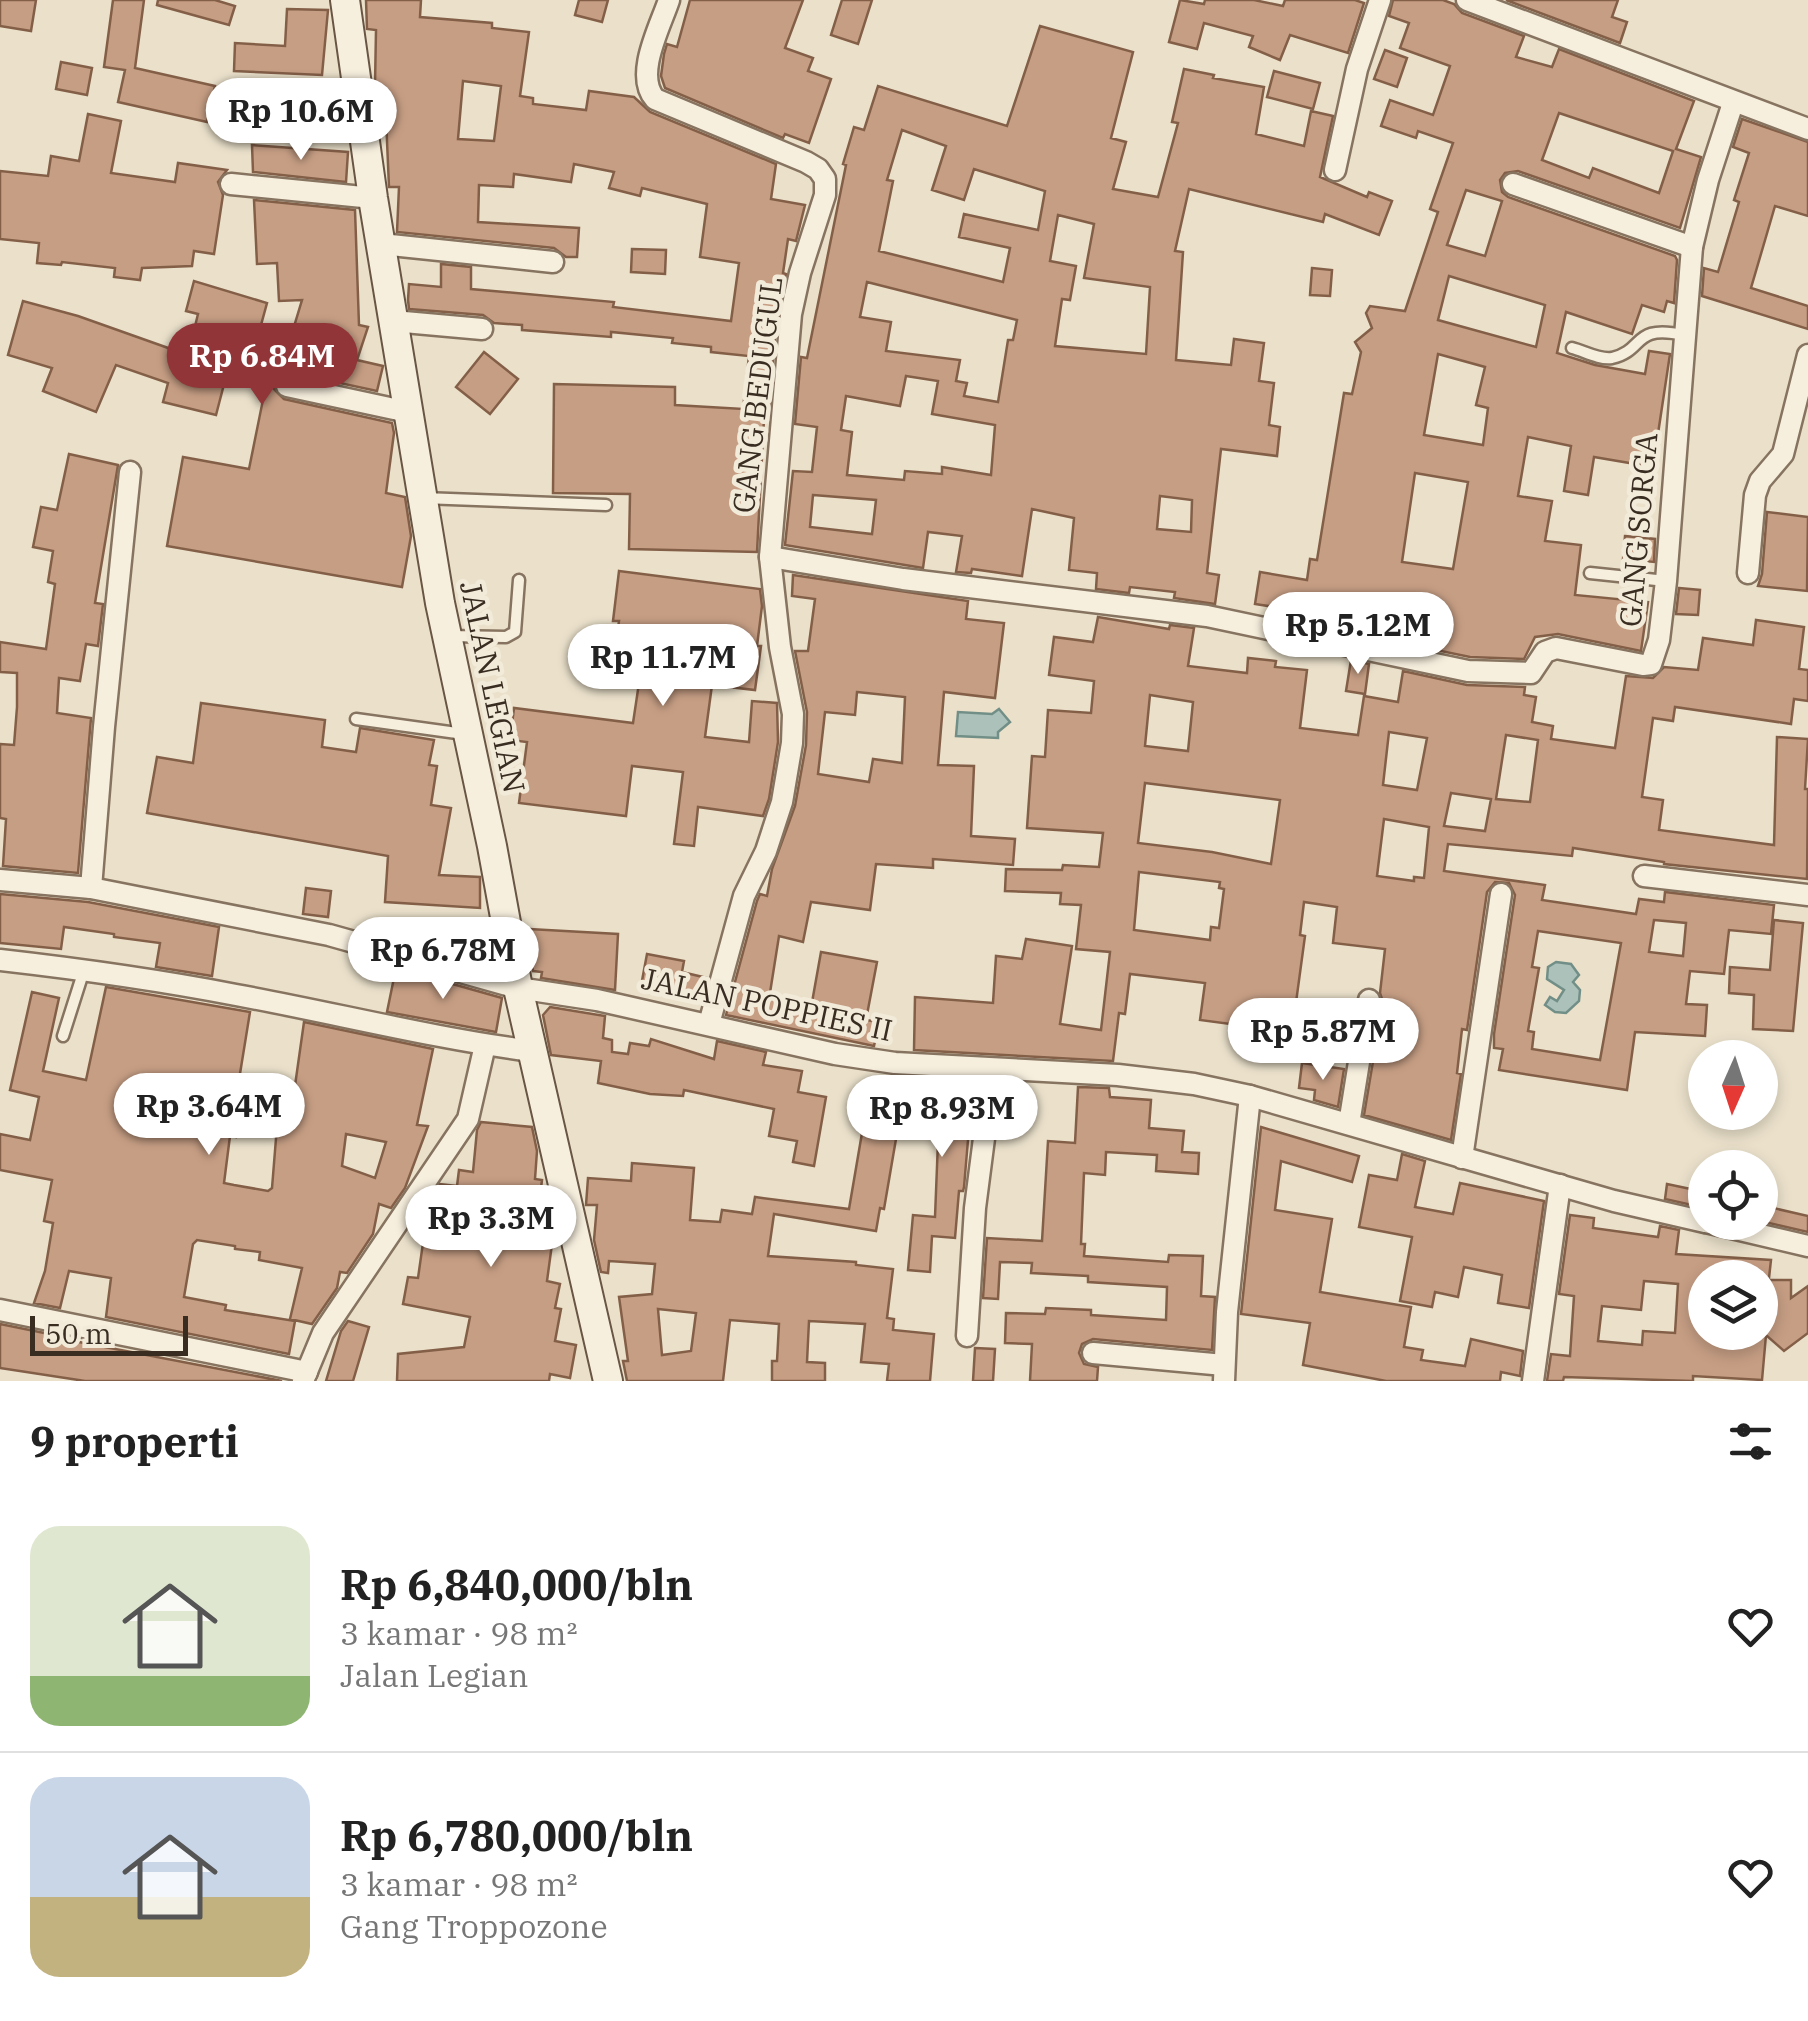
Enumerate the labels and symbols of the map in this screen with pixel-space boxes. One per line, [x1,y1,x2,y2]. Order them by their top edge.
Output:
pin: Rp 10.6M [198,78,404,163]
street label: GANG BEDUGUL [723,274,790,515]
pin: Rp 6.84M [159,323,365,408]
street label: GANG SORGA [1610,431,1665,629]
street label: JALAN LEGIAN [452,577,535,796]
pin: Rp 5.12M [1255,592,1461,677]
pin: Rp 11.7M [560,624,766,709]
pin: Rp 6.78M [340,917,546,1002]
street label: JALAN POPPIES II [638,958,896,1049]
pin: Rp 5.87M [1220,998,1426,1083]
north arrow [1688,1040,1778,1130]
pin: Rp 3.64M [106,1073,312,1158]
pin: Rp 8.93M [839,1075,1045,1160]
pin: Rp 3.3M [399,1185,583,1270]
scale bar [30,1311,188,1356]

